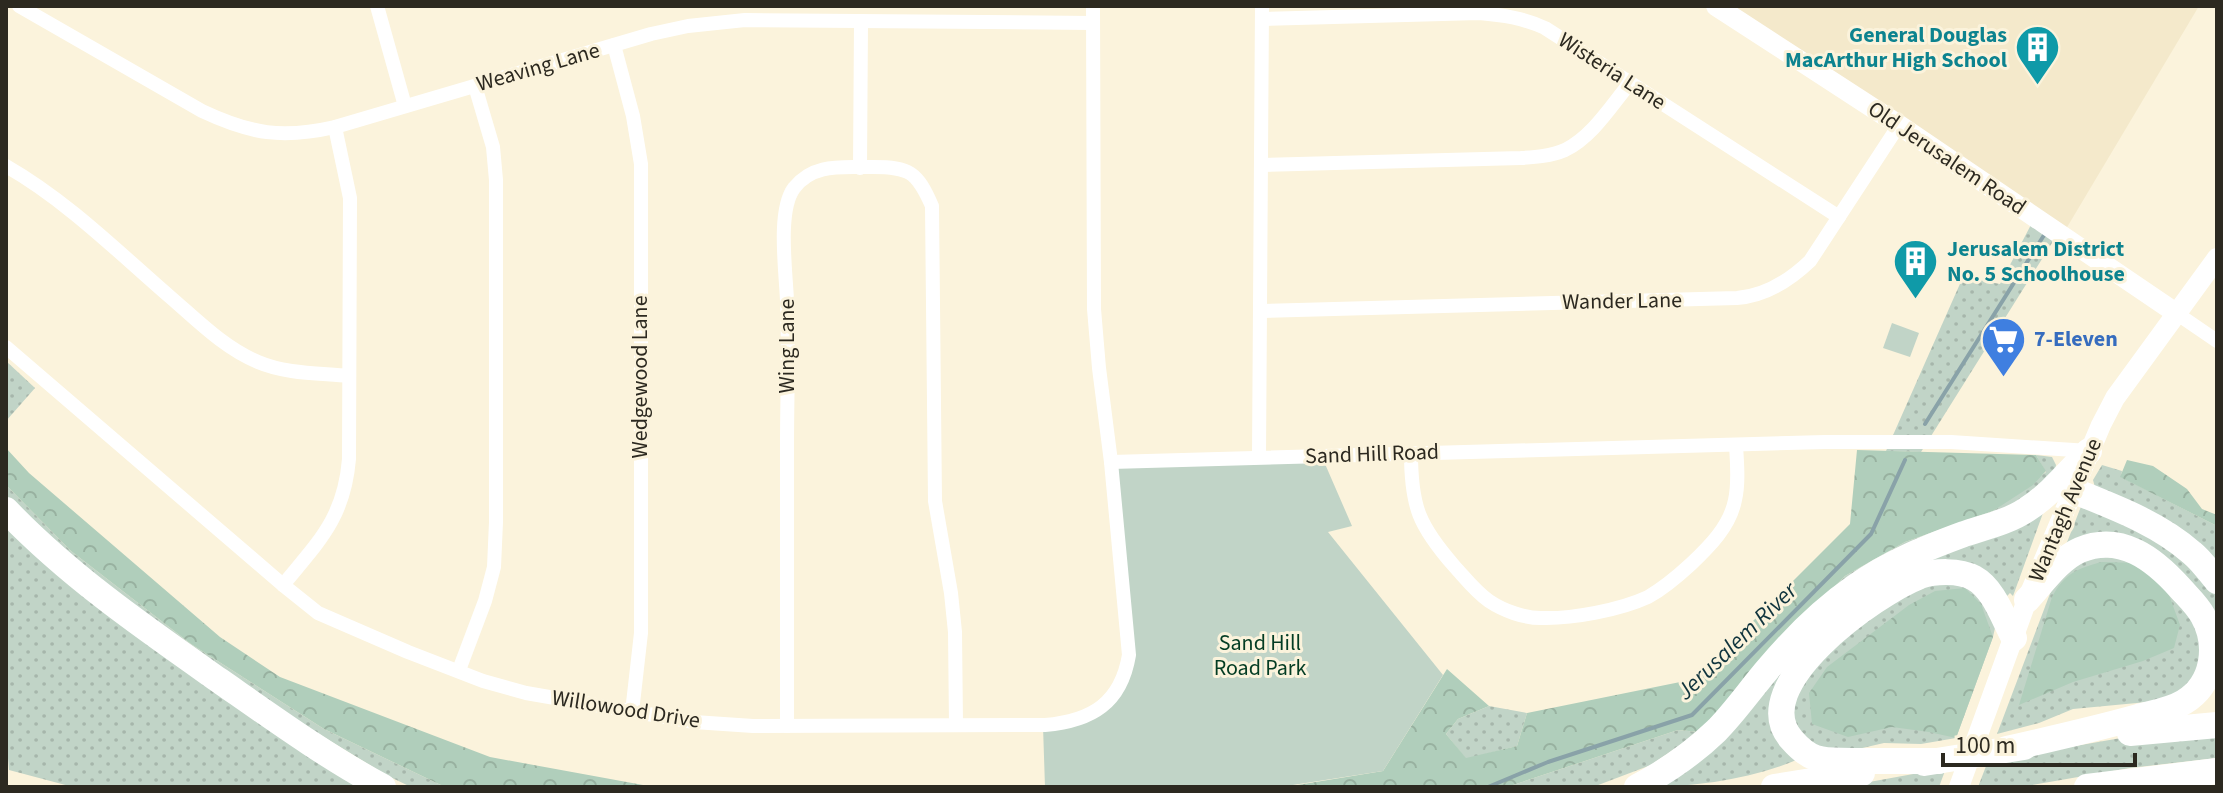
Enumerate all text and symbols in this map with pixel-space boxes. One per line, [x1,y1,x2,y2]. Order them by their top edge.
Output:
place label: General Douglas MacArthur High School [1785,19,2008,76]
street label: Wisteria Lane [1552,24,1672,118]
building icon: General Douglas MacArthur High School [2014,24,2062,87]
street label: Weaving Lane [473,34,603,100]
street label: Old Jerusalem Road [1862,93,2032,223]
place label: Jerusalem District No. 5 Schoolhouse [1947,233,2125,290]
building icon: Jerusalem District No. 5 Schoolhouse [1892,238,1940,301]
street label: Wander Lane [1562,284,1682,318]
street label: Wedgewood Lane [624,295,656,459]
street label: Wing Lane [771,298,803,393]
supermarket icon: 7-Eleven [1979,315,2027,378]
place label: 7-Eleven [2034,323,2118,355]
street label: Wantagh Avenue [2020,433,2110,587]
street label: Sand Hill Road [1304,436,1440,472]
water label: Jerusalem River [1668,573,1807,709]
park label: Sand Hill Road Park [1214,627,1306,684]
street label: Willowood Drive [550,681,702,737]
scale bar [1943,717,2135,767]
text: 100 m [1955,728,2015,763]

